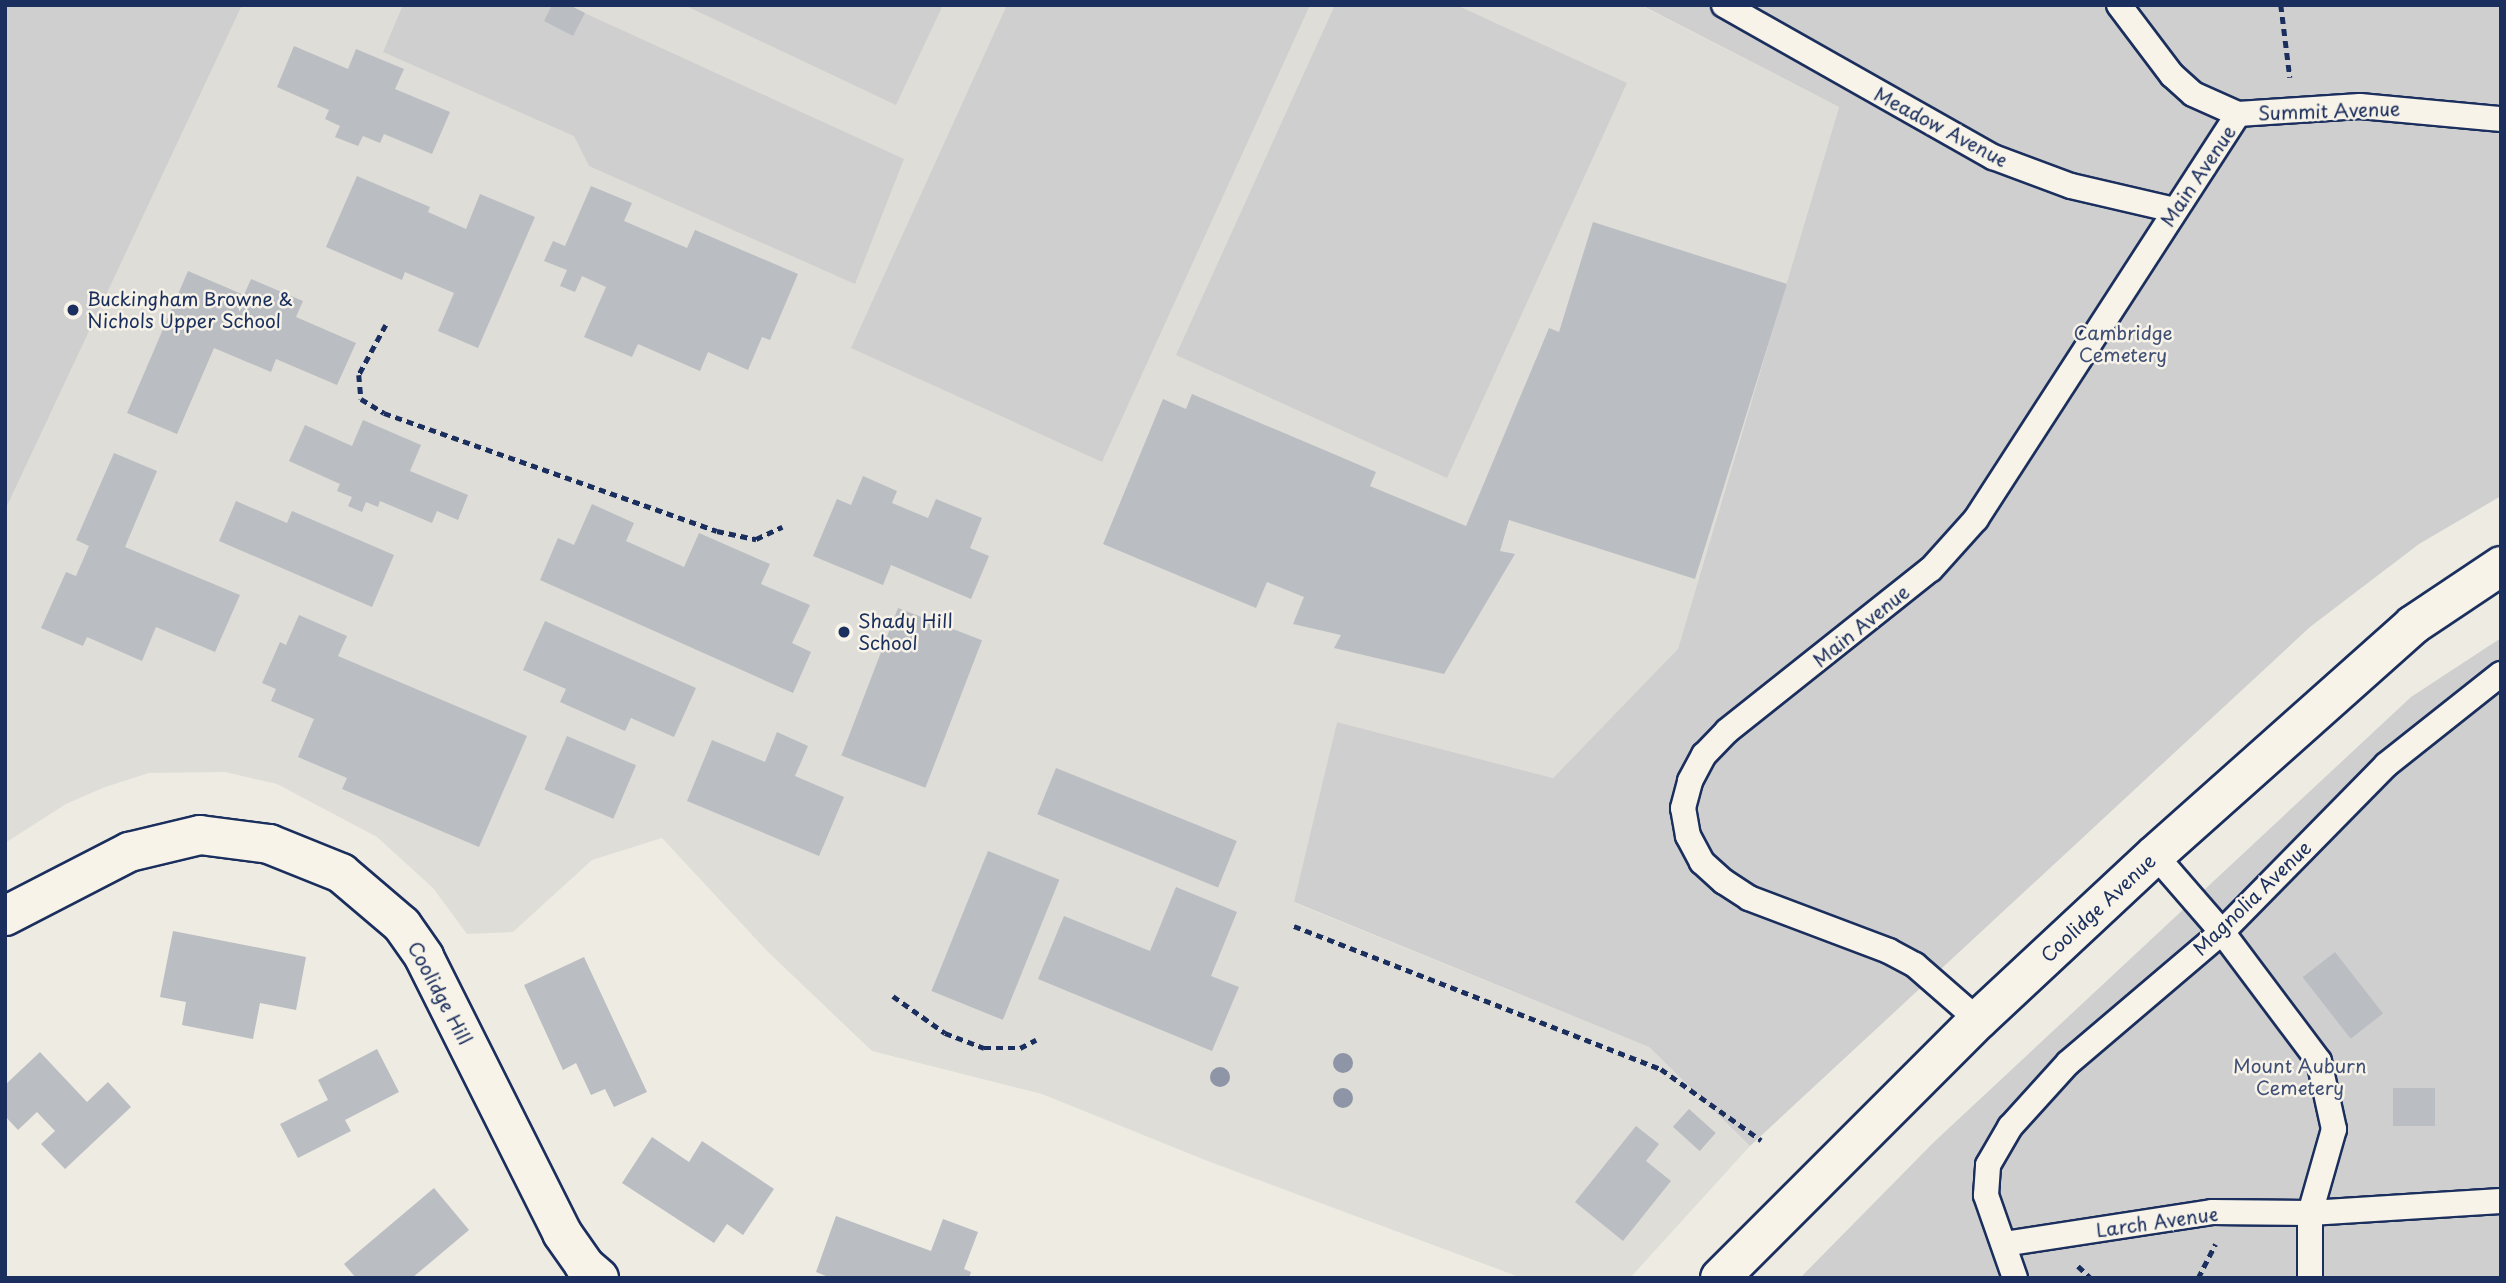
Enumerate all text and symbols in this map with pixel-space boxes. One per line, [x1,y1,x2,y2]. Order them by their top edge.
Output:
street label: Meadow Avenue [1871,82,2011,172]
street label: Summit Avenue [2258,97,2400,125]
street label: Main Avenue [2156,121,2240,231]
place label: Buckingham Browne & Nichols Upper School [87,288,295,332]
marker: Buckingham Browne & Nichols Upper School [65,302,81,318]
park label: Cambridge Cemetery [2074,322,2172,366]
street label: Main Avenue [1808,580,1914,672]
place label: Shady Hill School [858,610,952,654]
marker: Shady Hill School [836,624,852,640]
street label: Magnolia Avenue [2188,835,2316,961]
street label: Coolidge Avenue [2036,849,2160,967]
street label: Coolidge Hill [403,937,477,1049]
park label: Mount Auburn Cemetery [2233,1055,2367,1099]
street label: Larch Avenue [2094,1202,2220,1242]

